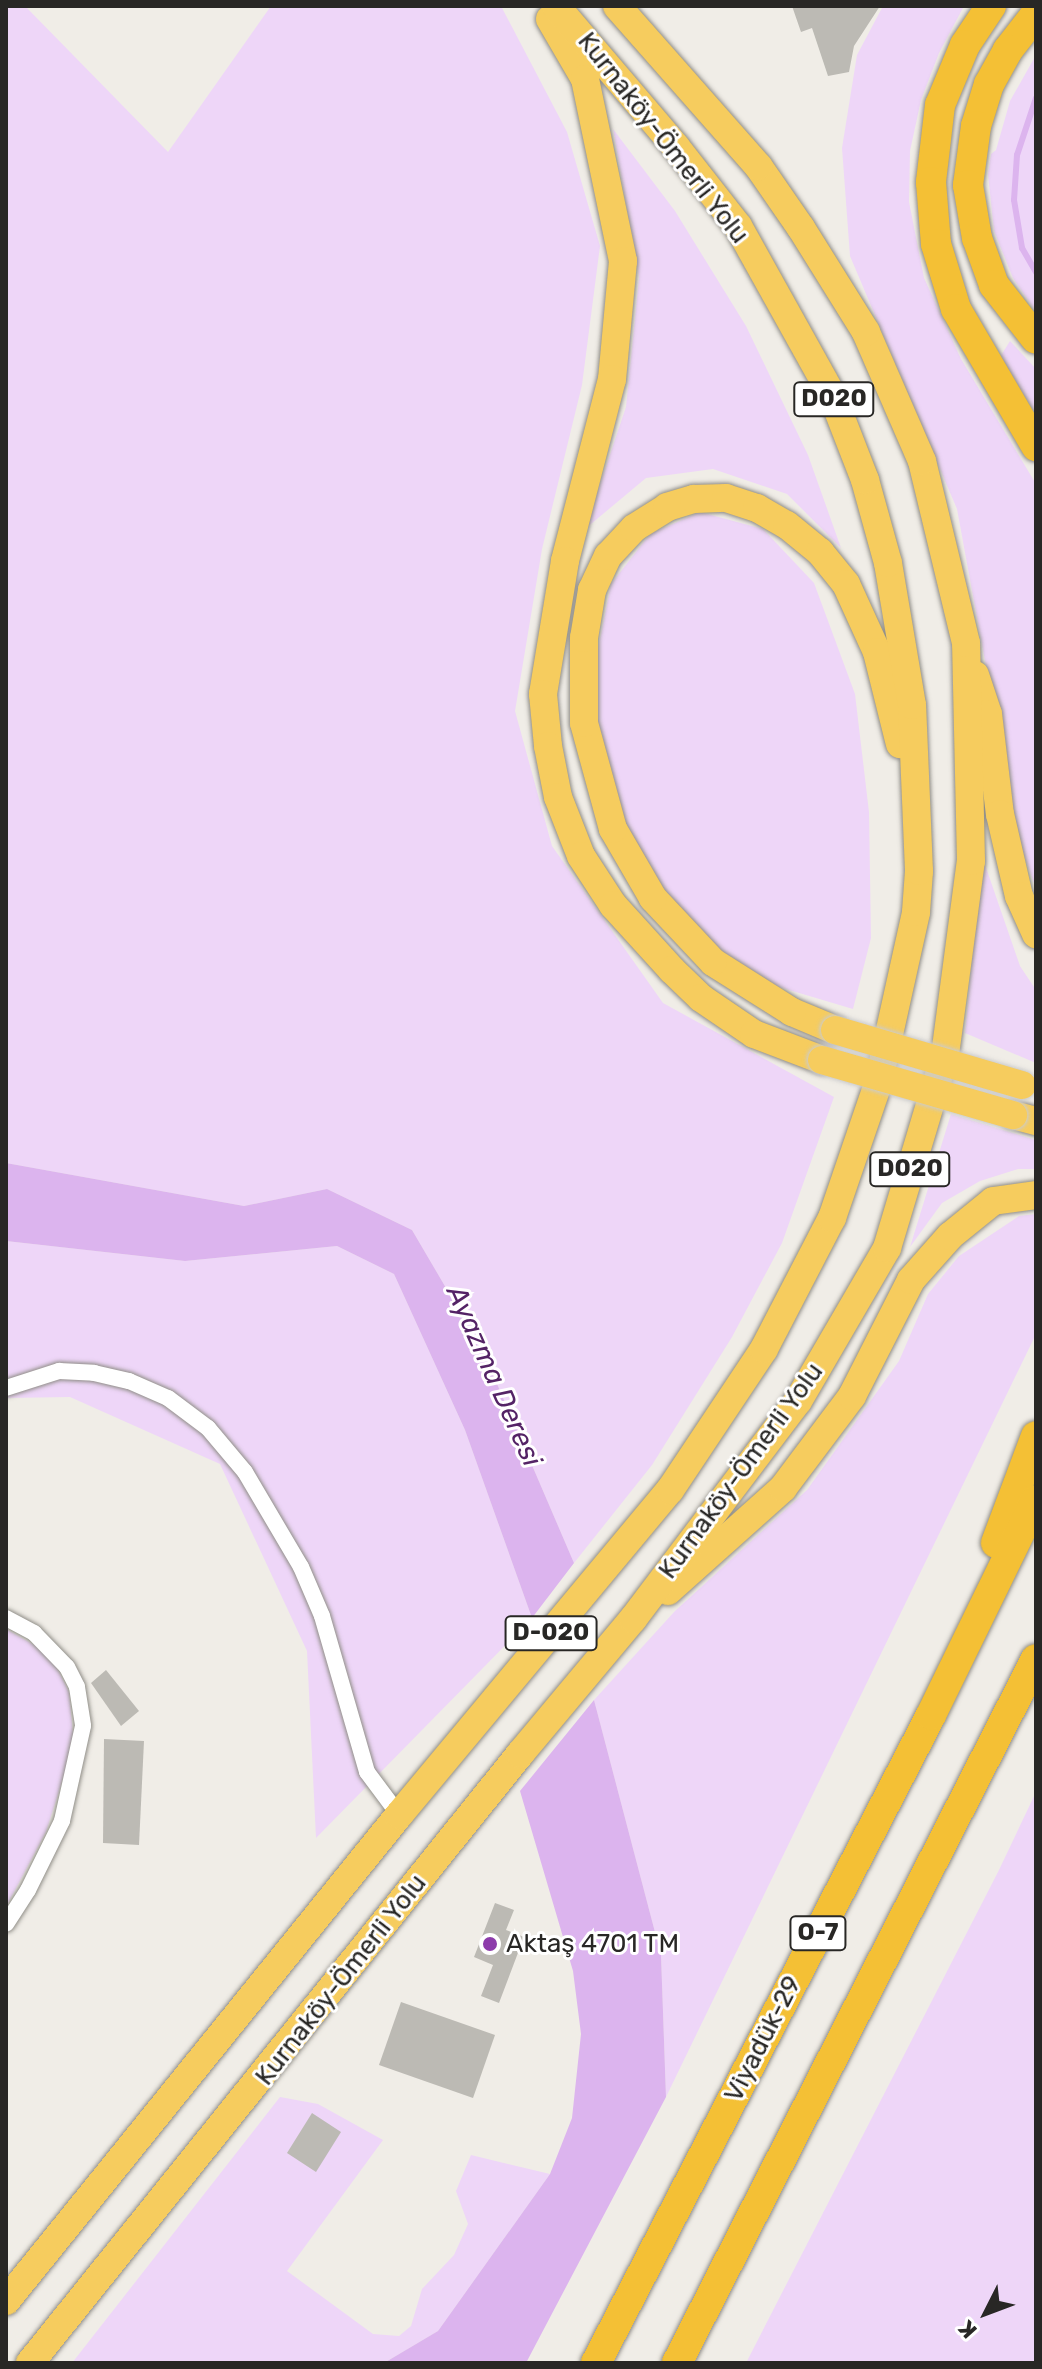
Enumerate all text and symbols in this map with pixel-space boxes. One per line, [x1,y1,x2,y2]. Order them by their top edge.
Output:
street label: Kurnaköy-Ömerli Yolu [571,26,755,250]
road number: D020 [792,379,876,419]
road number: D020 [868,1149,952,1189]
water label: Ayazma Deresi [439,1280,549,1472]
street label: Kurnaköy-Ömerli Yolu [652,1357,830,1585]
road number: D-020 [503,1613,599,1653]
street label: Kurnaköy-Ömerli Yolu [249,1868,433,2092]
road number: O-7 [788,1913,848,1953]
place label: Aktaş 4701 TM [506,1928,680,1960]
marker: Aktaş 4701 TM [481,1935,499,1953]
street label: Viyadük-29 [718,1971,808,2107]
north arrow [946,2273,1026,2353]
text: K [953,2315,983,2344]

